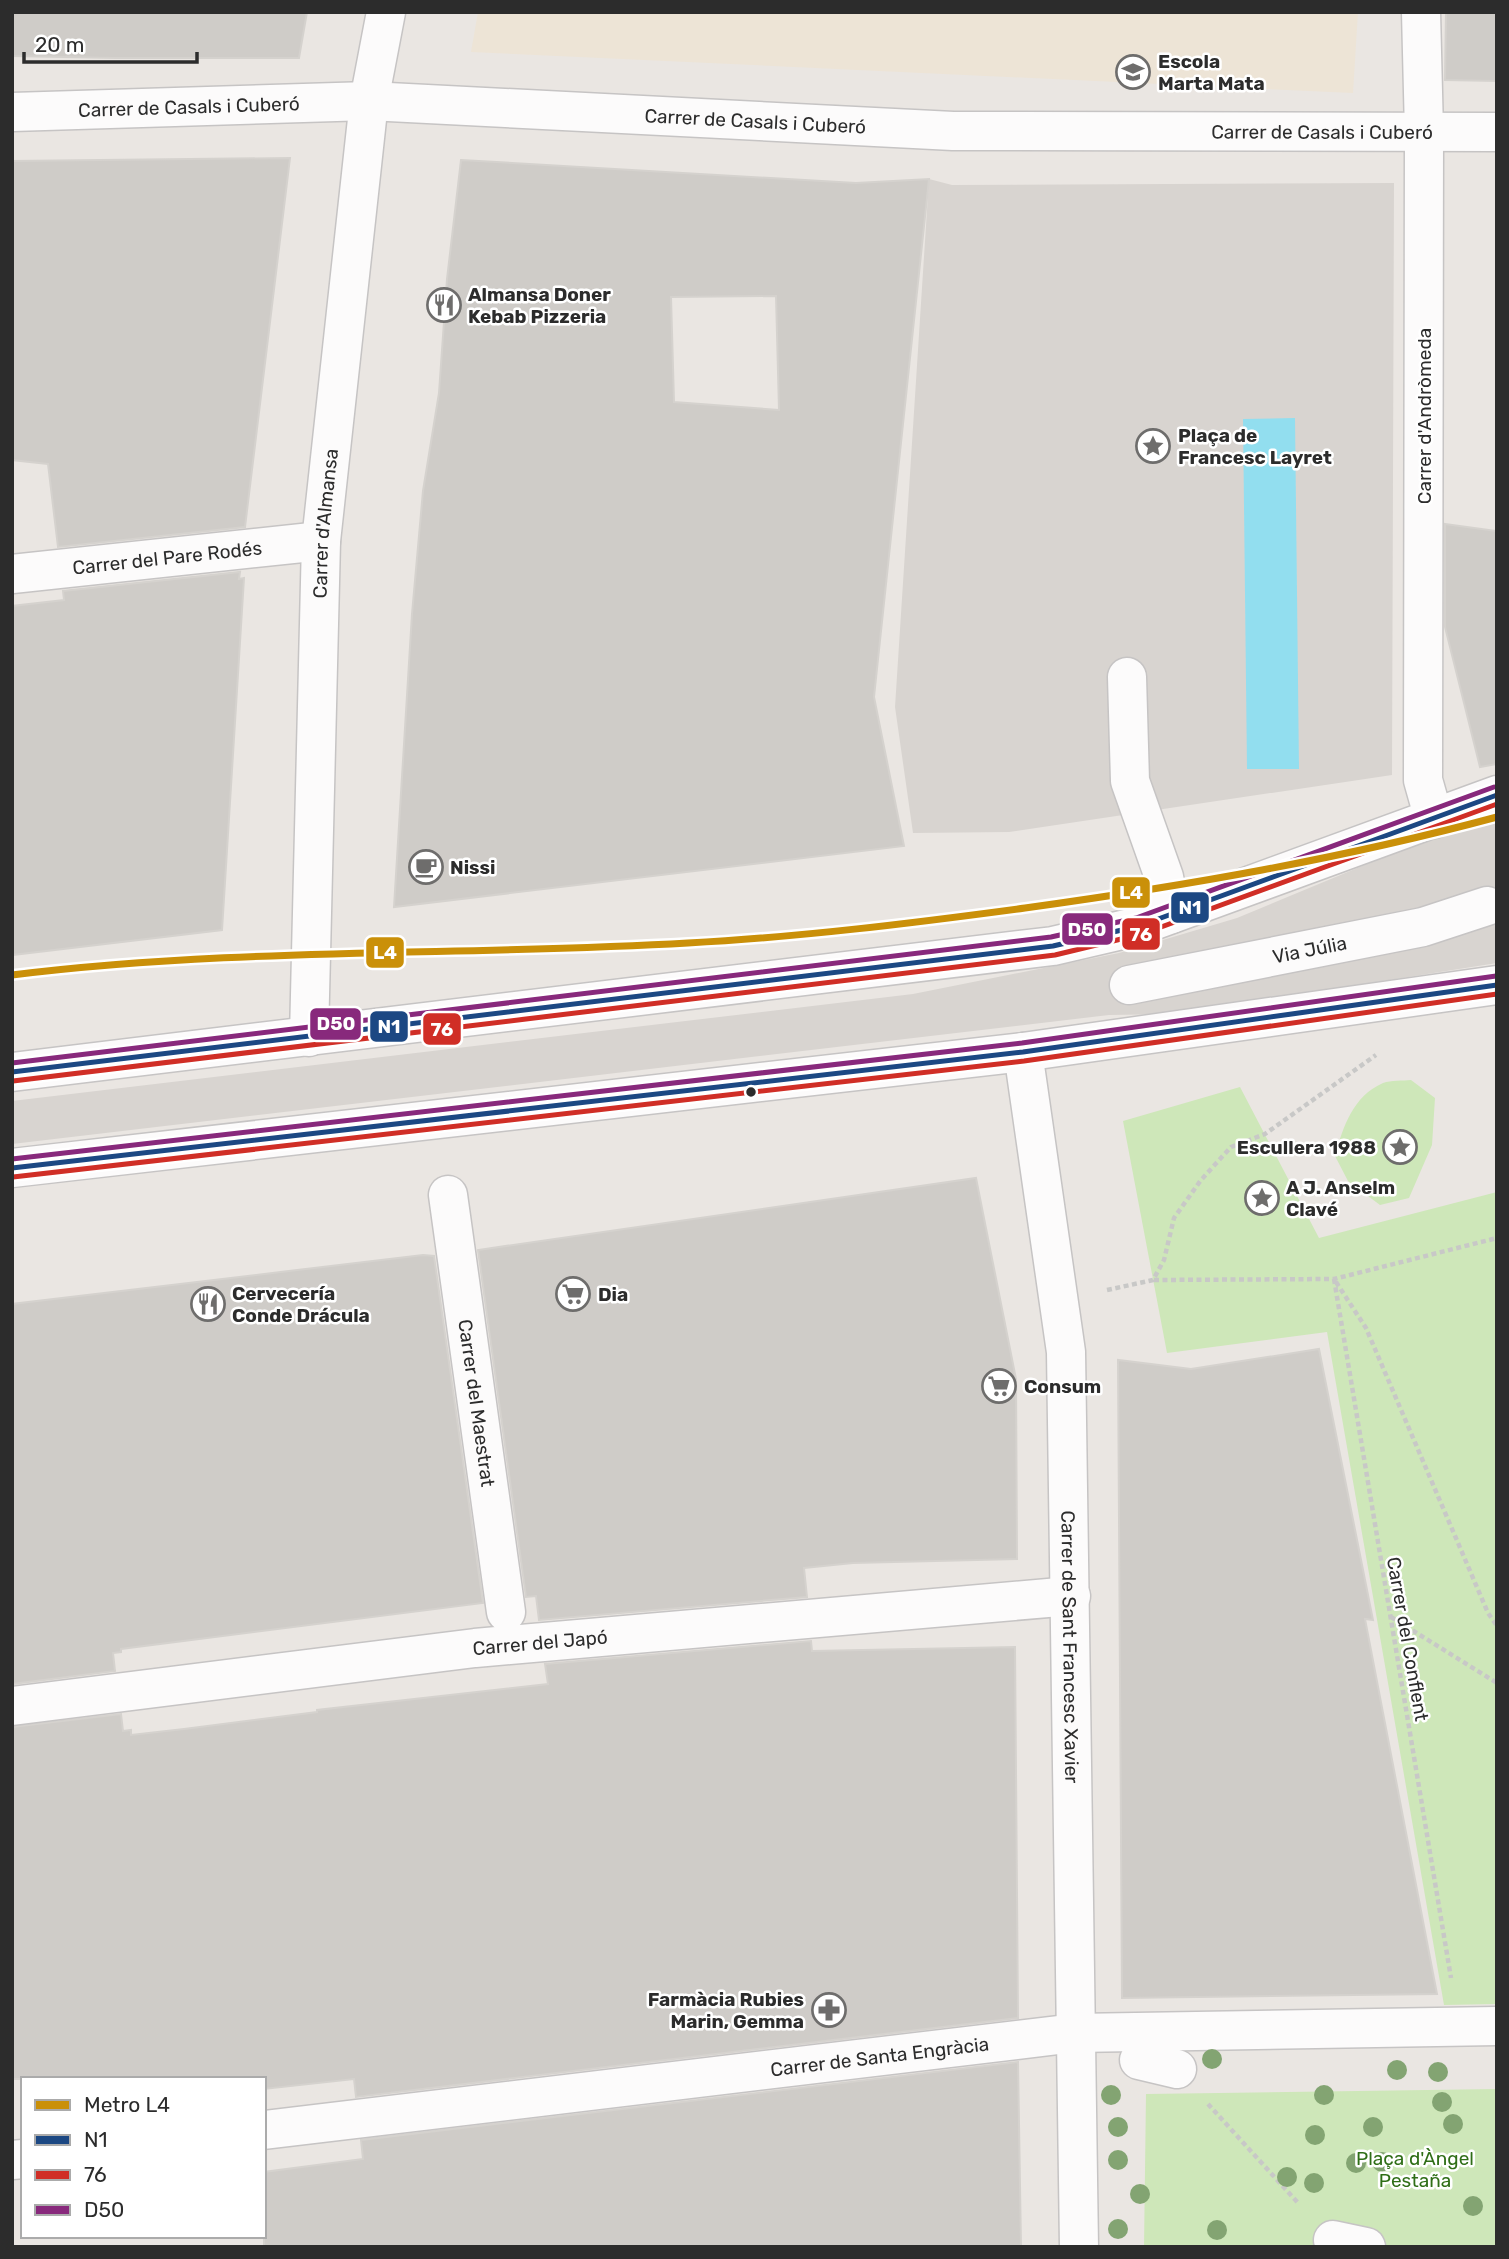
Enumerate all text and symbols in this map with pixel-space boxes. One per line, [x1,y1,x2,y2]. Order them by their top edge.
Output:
scale bar [24,21,198,65]
text: 20 m [35,32,84,57]
place label: Escola Marta Mata [1158,50,1265,95]
school or university icon: Escola Marta Mata [1114,53,1152,91]
street label: Carrer de Casals i Cuberó [78,92,300,122]
street label: Carrer de Casals i Cuberó [644,104,867,139]
street label: Carrer de Casals i Cuberó [1211,120,1433,144]
place label: Almansa Doner Kebab Pizzeria [468,283,611,328]
restaurant icon: Almansa Doner Kebab Pizzeria [425,286,463,324]
street label: Carrer d'Andròmeda [1413,328,1436,504]
place label: Plaça de Francesc Layret [1178,424,1332,469]
place icon: Plaça de Francesc Layret [1134,427,1172,465]
street label: Carrer d'Almansa [309,447,343,599]
street label: Carrer del Pare Rodés [71,536,263,579]
cafe icon: Nissi [407,848,445,886]
place label: Nissi [450,856,496,879]
line badge: L4 [1111,876,1151,909]
text: L4 [1119,881,1143,904]
line badge: N1 [1170,891,1210,924]
text: N1 [1178,896,1202,919]
line badge: D50 [1061,912,1114,946]
line badge: 76 [1121,917,1161,951]
text: D50 [1068,918,1106,941]
text: 76 [1130,923,1152,946]
street label: Via Júlia [1270,931,1349,968]
line badge: L4 [365,936,405,969]
text: L4 [373,941,397,964]
line badge: D50 [309,1007,362,1041]
line badge: N1 [369,1010,409,1043]
text: D50 [317,1012,355,1035]
line badge: 76 [422,1012,462,1046]
text: N1 [377,1015,401,1038]
text: 76 [431,1018,453,1041]
unlabelled marker [744,1085,758,1099]
place icon: Escullera 1988 [1381,1128,1419,1166]
place label: Escullera 1988 [1237,1136,1376,1159]
place label: A J. Anselm Clavé [1286,1176,1395,1221]
place icon: A J. Anselm Clavé [1243,1179,1281,1217]
supermarket icon: Dia [554,1275,592,1313]
place label: Cervecería Conde Drácula [232,1282,370,1327]
place label: Dia [598,1283,628,1306]
restaurant icon: Cervecería Conde Drácula [189,1285,227,1323]
street label: Carrer del Maestrat [453,1318,500,1489]
supermarket icon: Consum [980,1367,1018,1405]
place label: Consum [1024,1375,1101,1398]
street label: Carrer de Sant Francesc Xavier [1056,1510,1083,1784]
street label: Carrer del Conflent [1382,1555,1433,1724]
street label: Carrer del Japó [472,1625,609,1660]
place label: Farmàcia Rubies Marin, Gemma [648,1988,804,2033]
pharmacy icon: Farmàcia Rubies Marin, Gemma [810,1991,848,2029]
street label: Carrer de Santa Engràcia [769,2032,990,2081]
legend [21,2077,266,2238]
text: Metro L4 [84,2092,170,2117]
text: N1 [84,2127,108,2152]
park label: Plaça d'Àngel Pestaña [1356,2147,1474,2192]
text: 76 [84,2162,107,2187]
text: D50 [84,2197,124,2222]

